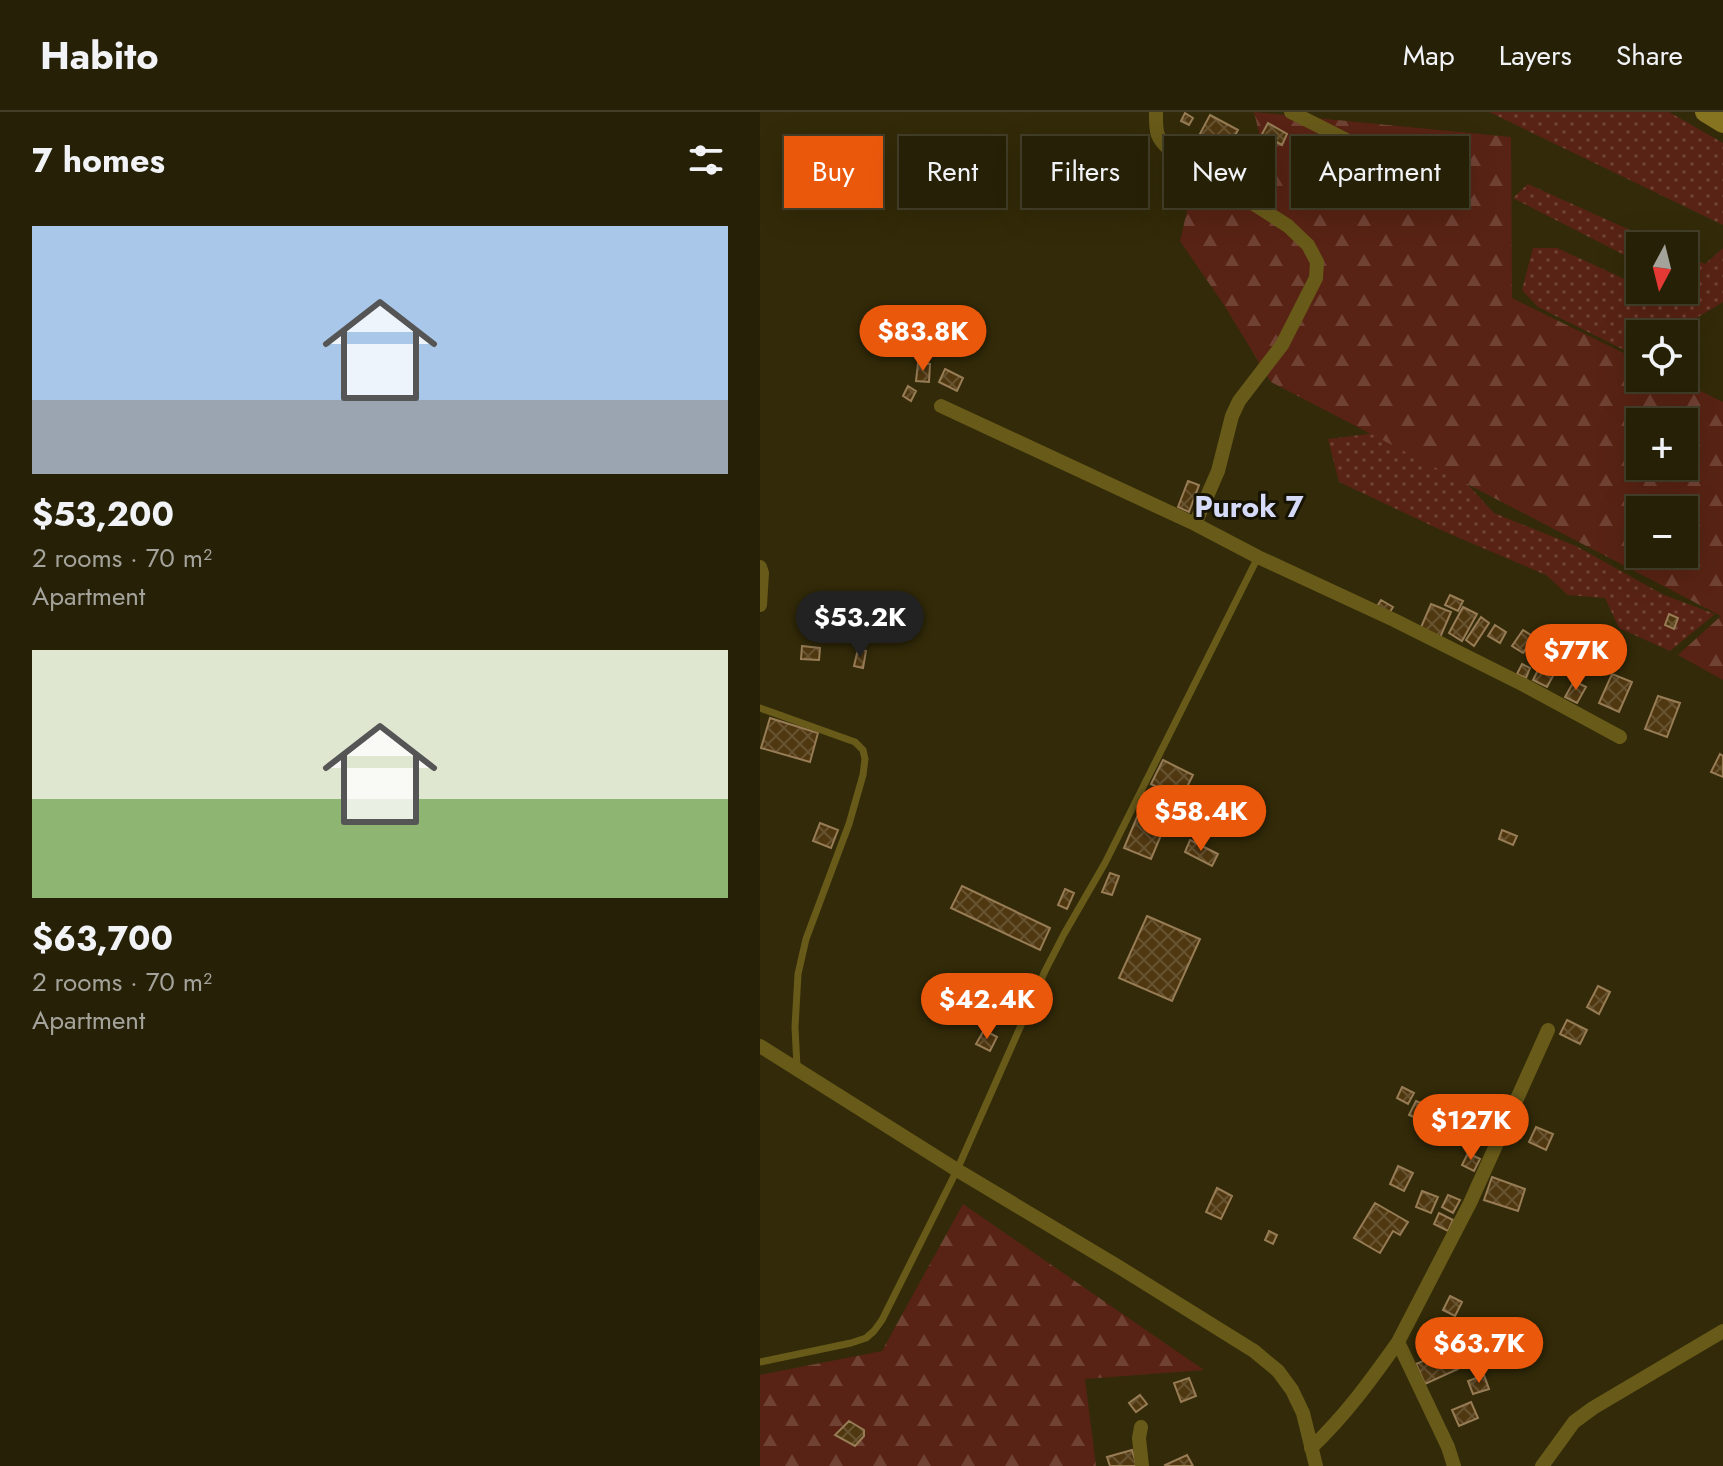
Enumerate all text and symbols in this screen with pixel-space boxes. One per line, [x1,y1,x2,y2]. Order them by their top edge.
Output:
text: Habito [40,28,159,83]
text: Map [1403,35,1455,76]
text: Layers [1499,35,1572,76]
text: Share [1616,35,1683,76]
text: 7 homes [32,136,165,185]
chip: Buy [784,136,883,208]
chip: Rent [899,136,1006,208]
chip: Filters [1022,136,1148,208]
chip: New [1164,136,1275,208]
chip: Apartment [1291,136,1469,208]
icon: filters [684,138,728,182]
north arrow [1626,232,1698,304]
map controls [1626,232,1698,568]
icon: home [308,278,452,422]
pin: $83.8K [858,305,988,373]
text: $83.8K [877,312,969,350]
button: locate [1626,320,1698,392]
button: + [1626,408,1698,480]
district label: Purok 7 [1194,485,1305,528]
text: $53,200 [32,490,174,539]
button: − [1626,496,1698,568]
text: 2 rooms · 70 m² [32,539,212,577]
text: Apartment [32,577,145,615]
pin: $53.2K [795,591,925,659]
text: $53.2K [814,598,906,636]
pin: $77K [1529,624,1623,692]
text: $77K [1543,631,1609,669]
icon: home [308,702,452,846]
pin: $58.4K [1136,785,1266,853]
text: $58.4K [1154,792,1248,830]
text: $63,700 [32,914,173,963]
text: 2 rooms · 70 m² [32,963,212,1001]
pin: $42.4K [922,973,1052,1041]
text: $42.4K [939,980,1035,1018]
text: Apartment [32,1001,145,1039]
pin: $127K [1415,1094,1527,1162]
text: $127K [1431,1101,1511,1139]
pin: $63.7K [1414,1317,1544,1385]
text: $63.7K [1433,1324,1525,1362]

